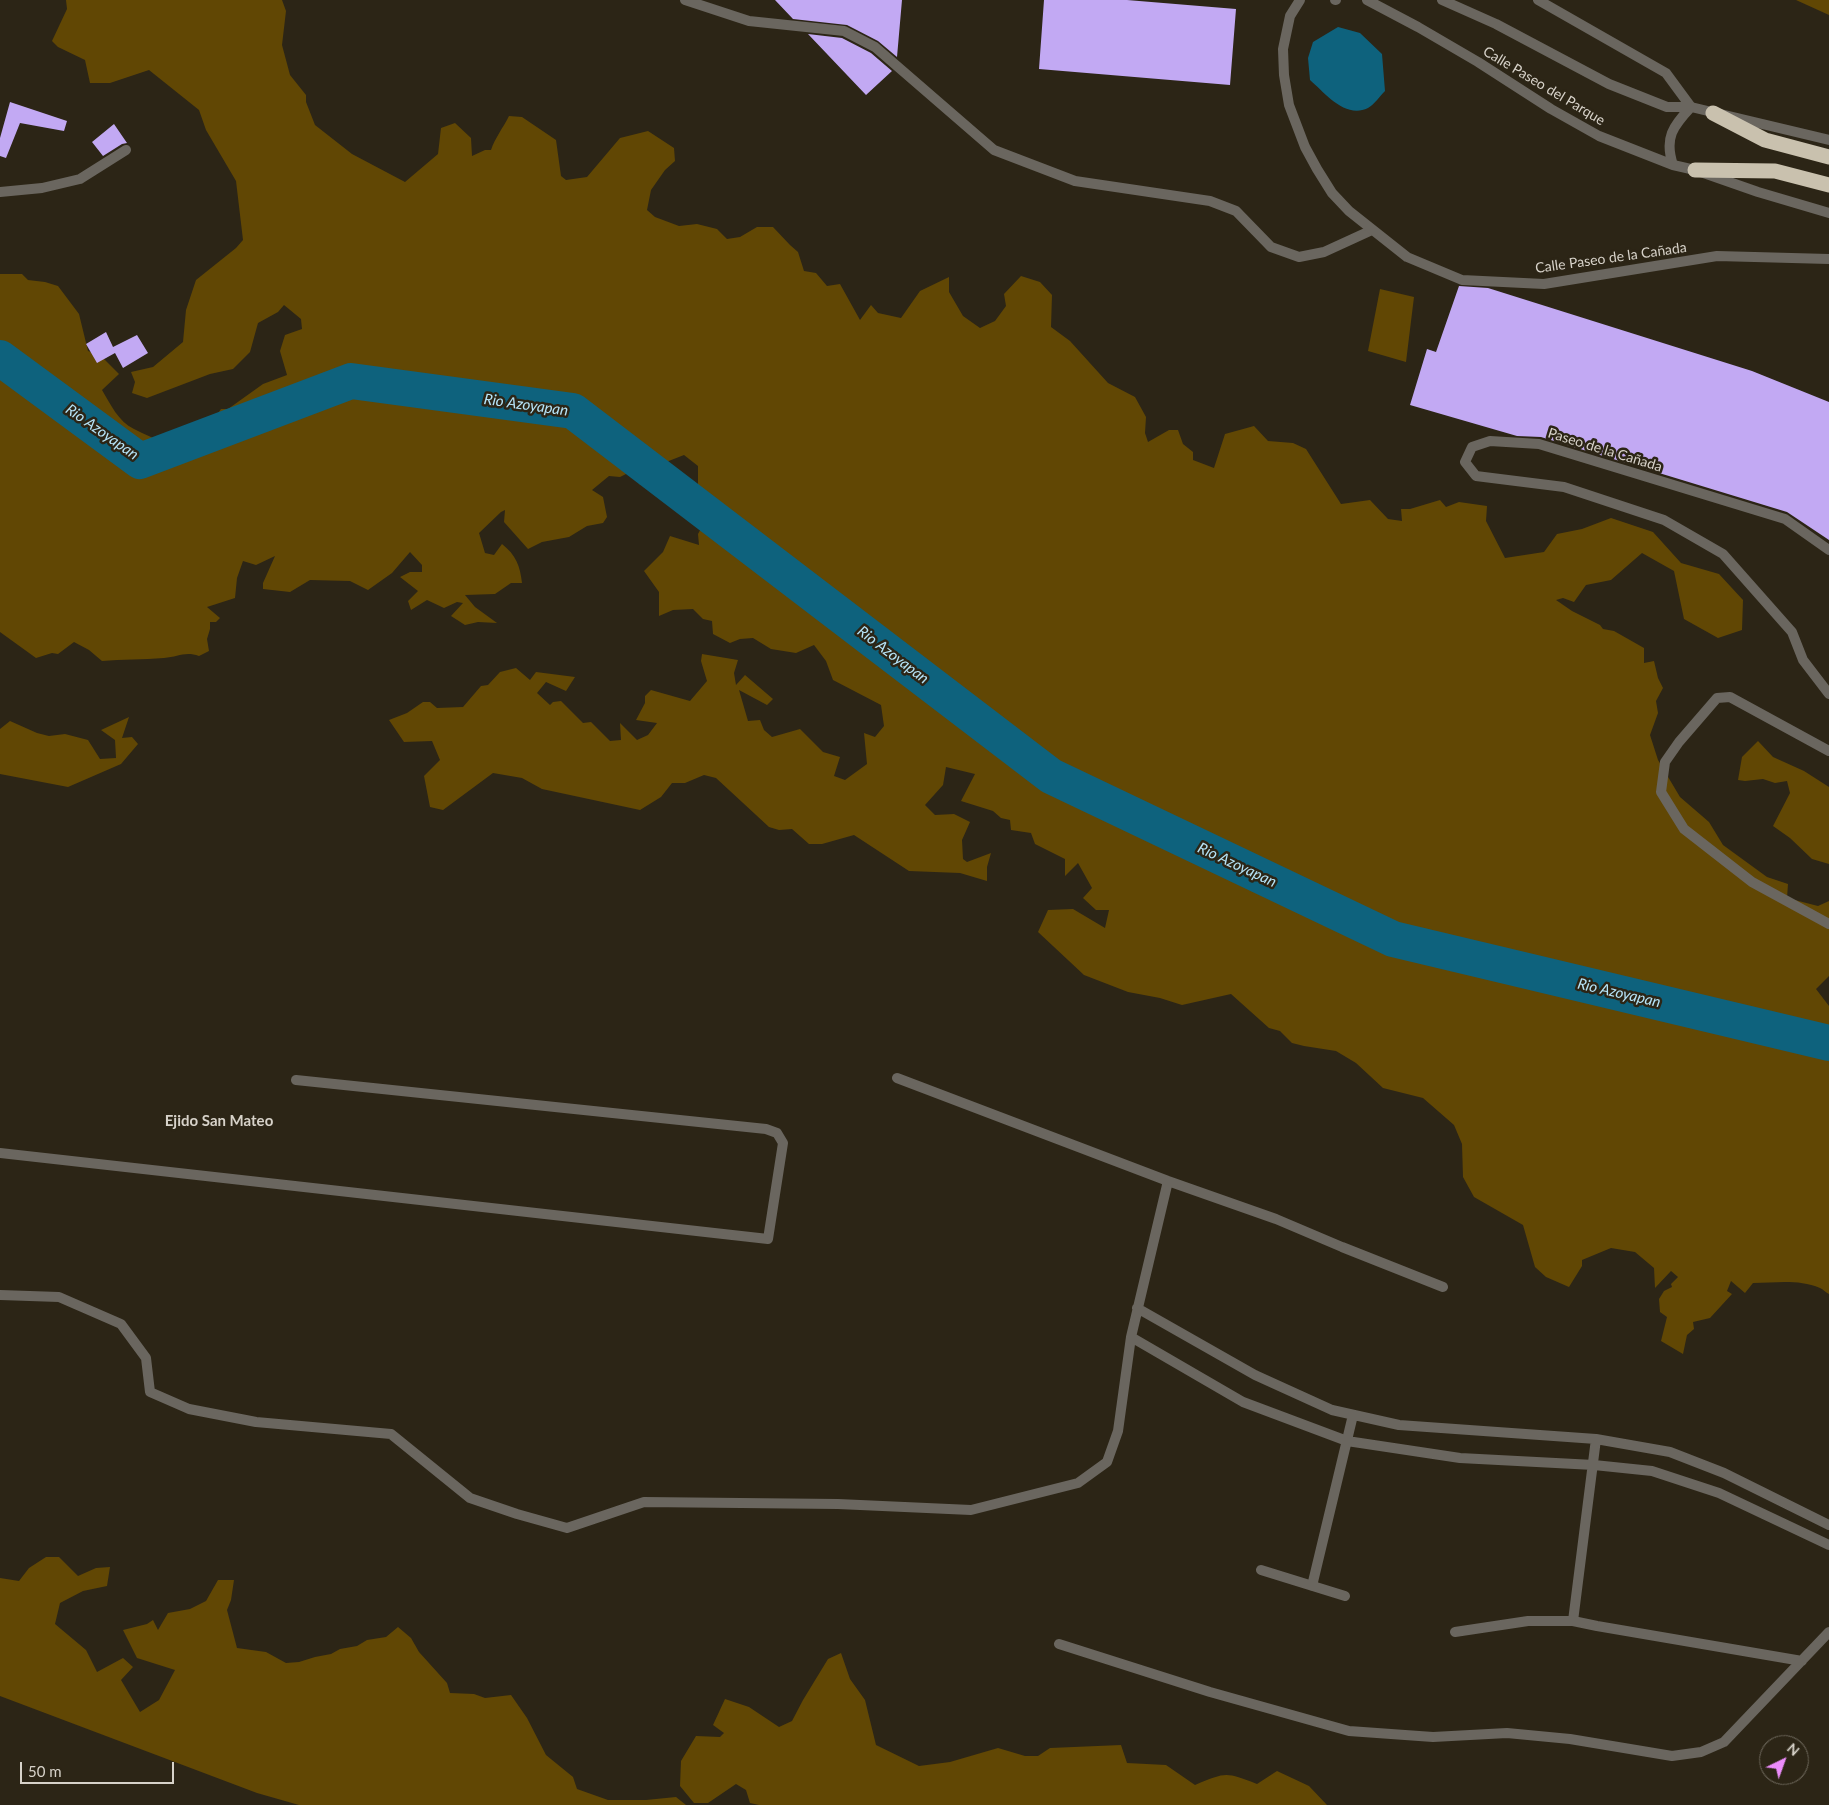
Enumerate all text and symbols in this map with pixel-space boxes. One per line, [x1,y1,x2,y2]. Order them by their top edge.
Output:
street label: Calle Paseo del Parque [1480,43,1608,129]
street label: Calle Paseo de la Cañada [1534,239,1688,277]
water label: Rio Azoyapan [483,390,569,420]
water label: Rio Azoyapan [62,400,142,464]
street label: Paseo de la Cañada [1546,425,1664,475]
water label: Rio Azoyapan [854,622,932,688]
water label: Rio Azoyapan [1195,839,1279,891]
water label: Rio Azoyapan [1576,975,1662,1011]
district label: Ejido San Mateo [165,1112,273,1130]
north arrow [1759,1735,1809,1785]
text: N [1784,1739,1803,1759]
scale bar [22,1752,176,1784]
text: 50 m [28,1762,62,1780]

